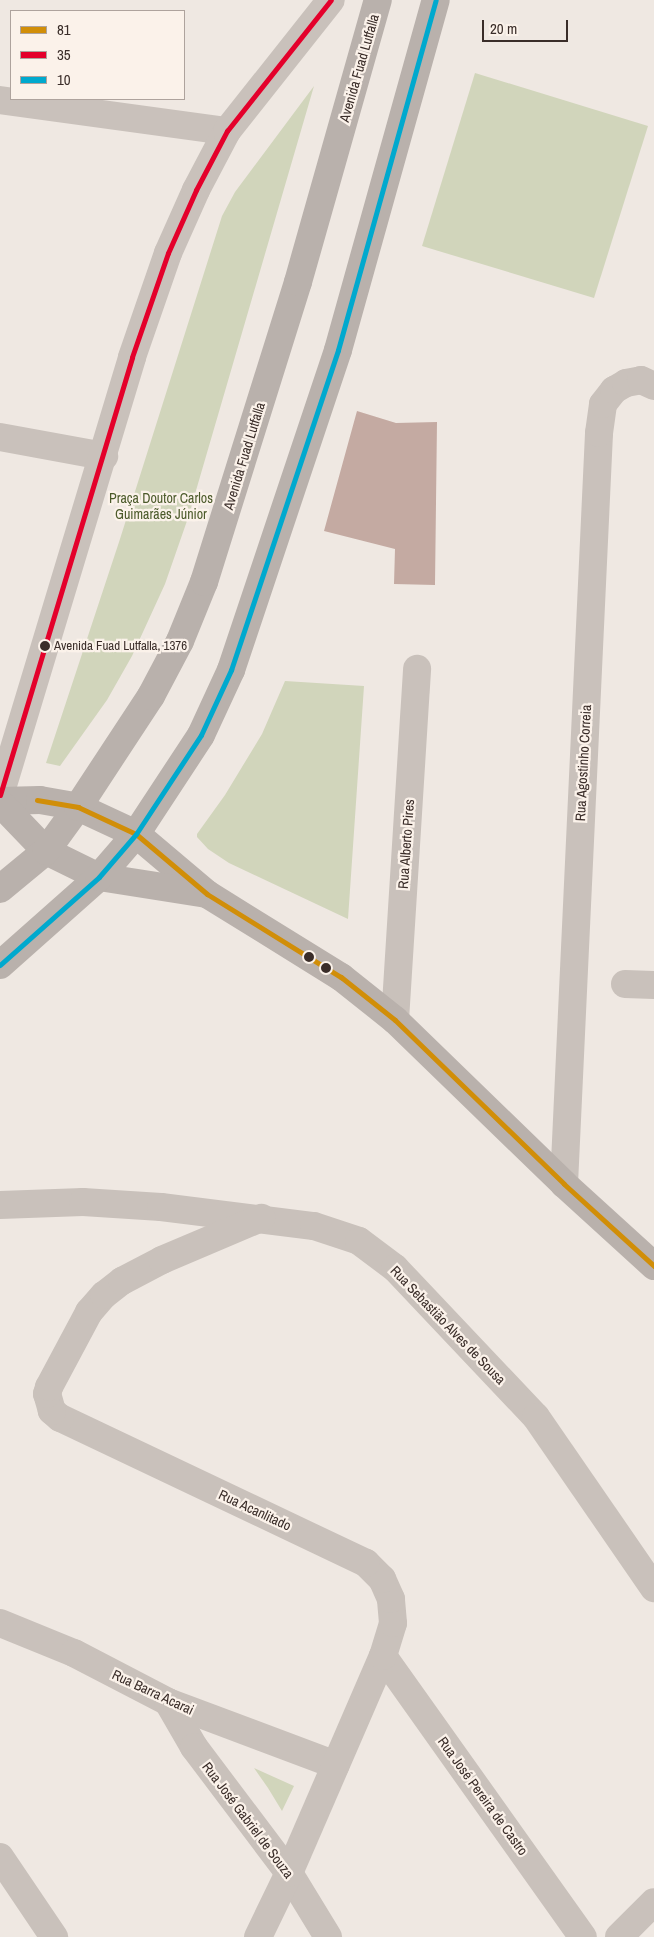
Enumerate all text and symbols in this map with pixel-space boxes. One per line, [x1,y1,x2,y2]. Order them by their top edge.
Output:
legend [10,10,185,100]
scale bar [484,10,570,42]
street label: Avenida Fuad Lutfalla [336,12,382,124]
text: 20 m [490,18,517,39]
text: 81 [57,19,71,40]
text: 35 [57,44,71,65]
text: 10 [57,69,71,90]
street label: Avenida Fuad Lutfalla [220,400,268,512]
park label: Praça Doutor Carlos Guimarães Júnior [109,490,213,522]
place label: Avenida Fuad Lutfalla, 1376 [54,638,187,654]
marker: Avenida Fuad Lutfalla, 1376 [40,641,50,651]
street label: Rua Agostinho Correia [572,704,594,822]
street label: Rua Alberto Pires [394,798,418,890]
unlabelled marker [304,952,314,962]
unlabelled marker [321,963,331,973]
street label: Rua Sebastião Alves de Sousa [387,1262,509,1388]
street label: Rua Acanlitado [216,1486,294,1534]
street label: Rua Barra Acarai [109,1666,197,1718]
street label: Rua José Pereira de Castro [434,1734,532,1858]
street label: Rua José Gabriel de Souza [199,1759,297,1881]

